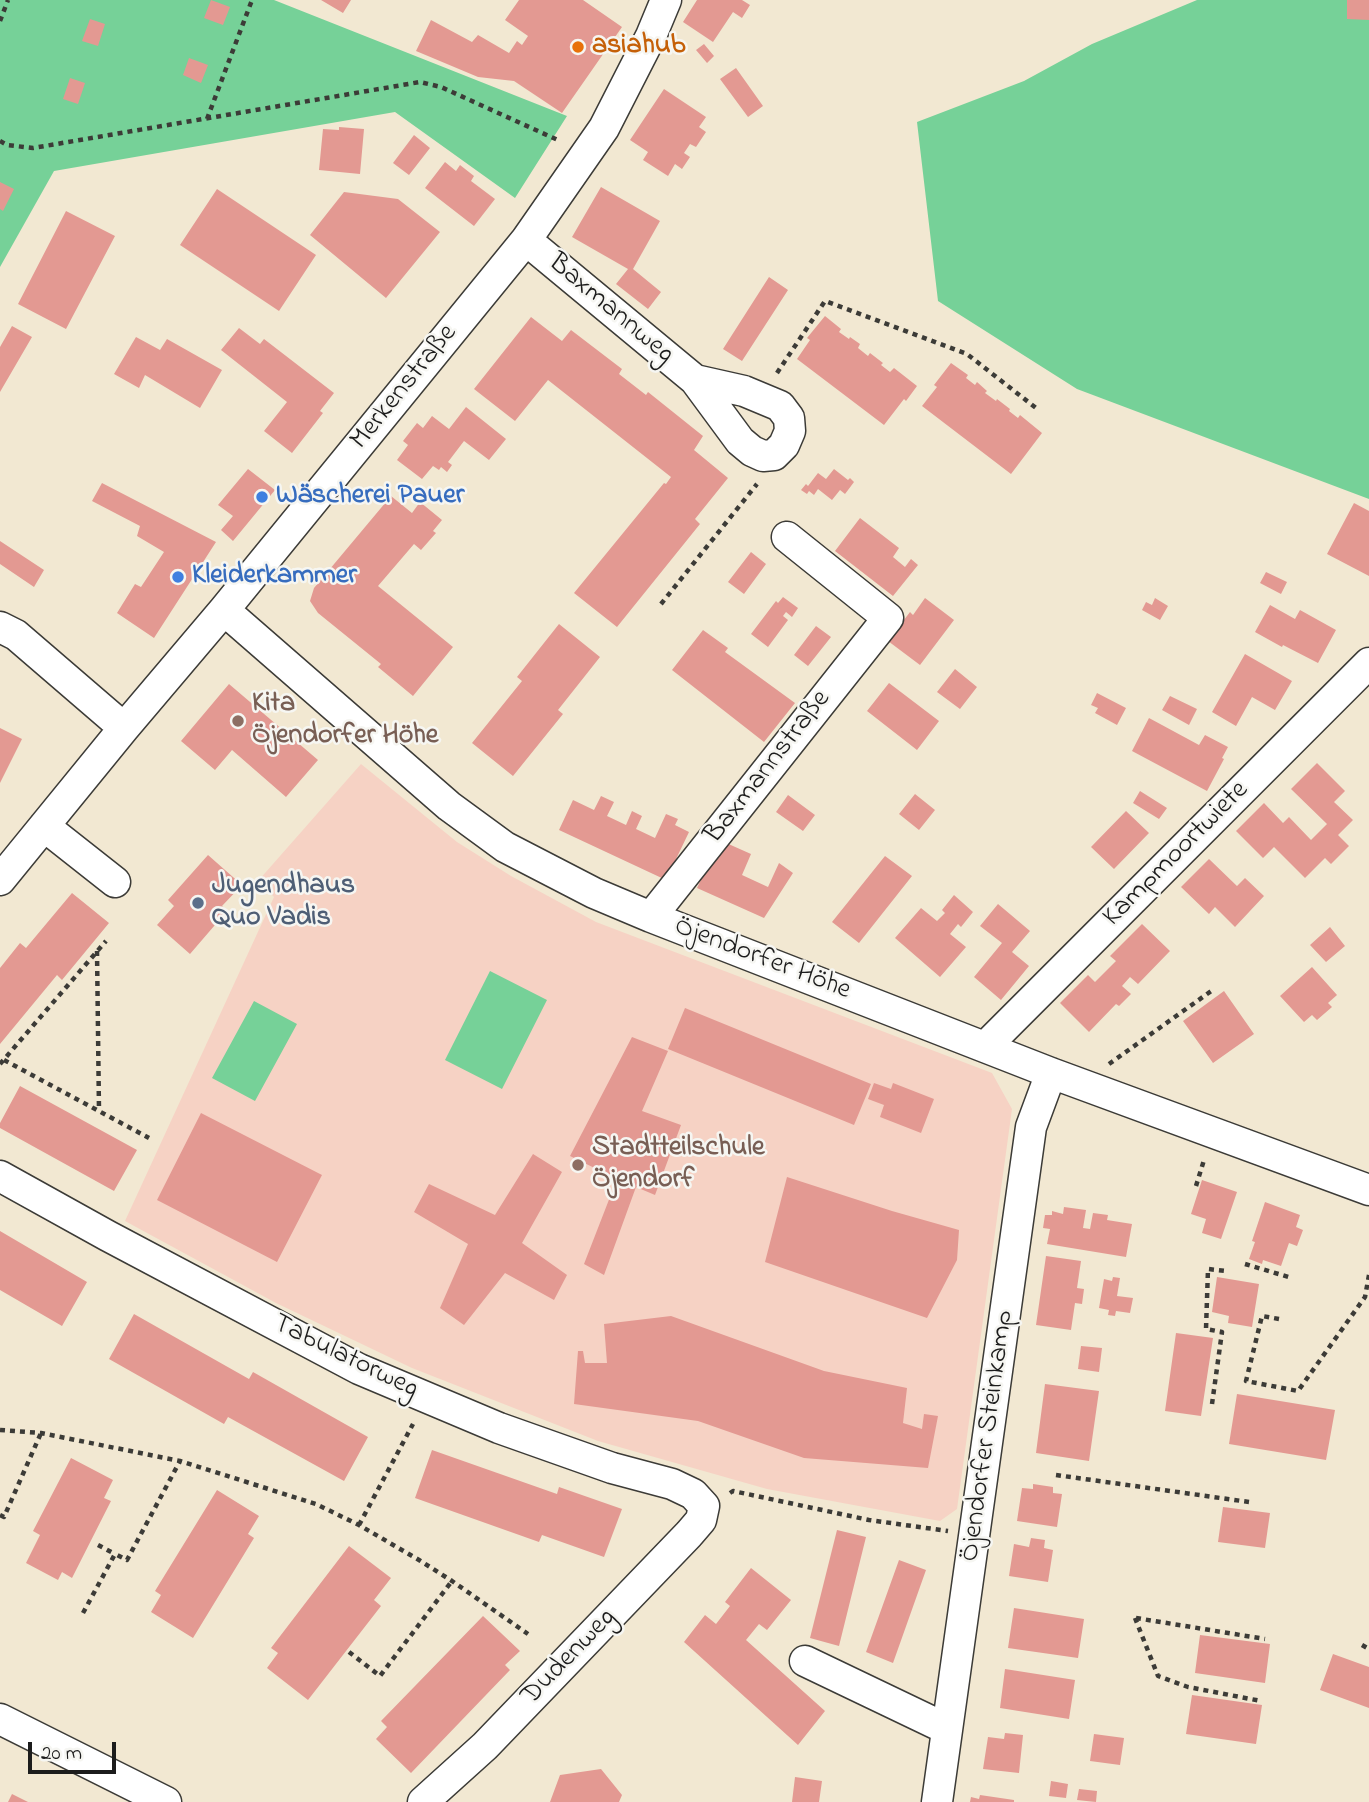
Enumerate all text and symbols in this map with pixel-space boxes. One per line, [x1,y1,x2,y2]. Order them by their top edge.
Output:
place label: asiahub [592,30,686,64]
marker: asiahub [570,39,586,55]
street label: Baxmannweg [540,247,680,373]
street label: Merkenstraße [344,319,466,457]
place label: Wäscherei Pauer [276,480,464,514]
marker: Wäscherei Pauer [254,489,270,505]
place label: Kleiderkammer [192,560,357,594]
marker: Kleiderkammer [170,569,186,585]
street label: Baxmannstraße [699,685,839,851]
place label: Kita Öjendorfer Höhe [252,688,438,754]
marker: Kita Öjendorfer Höhe [230,713,246,729]
street label: Kampmoortwiete [1097,775,1257,935]
place label: Jugendhaus Quo Vadis [212,870,355,936]
marker: Jugendhaus Quo Vadis [190,895,206,911]
street label: Öjendorfer Höhe [669,911,855,1009]
place label: Stadtteilschule Öjendorf [592,1132,765,1198]
marker: Stadtteilschule Öjendorf [570,1157,586,1173]
street label: Tabulatorweg [267,1308,423,1408]
street label: Öjendorfer Steinkamp [955,1308,1023,1564]
street label: Dudenweg [516,1602,624,1714]
scale bar [32,1728,119,1772]
text: 20 m [41,1739,82,1769]

